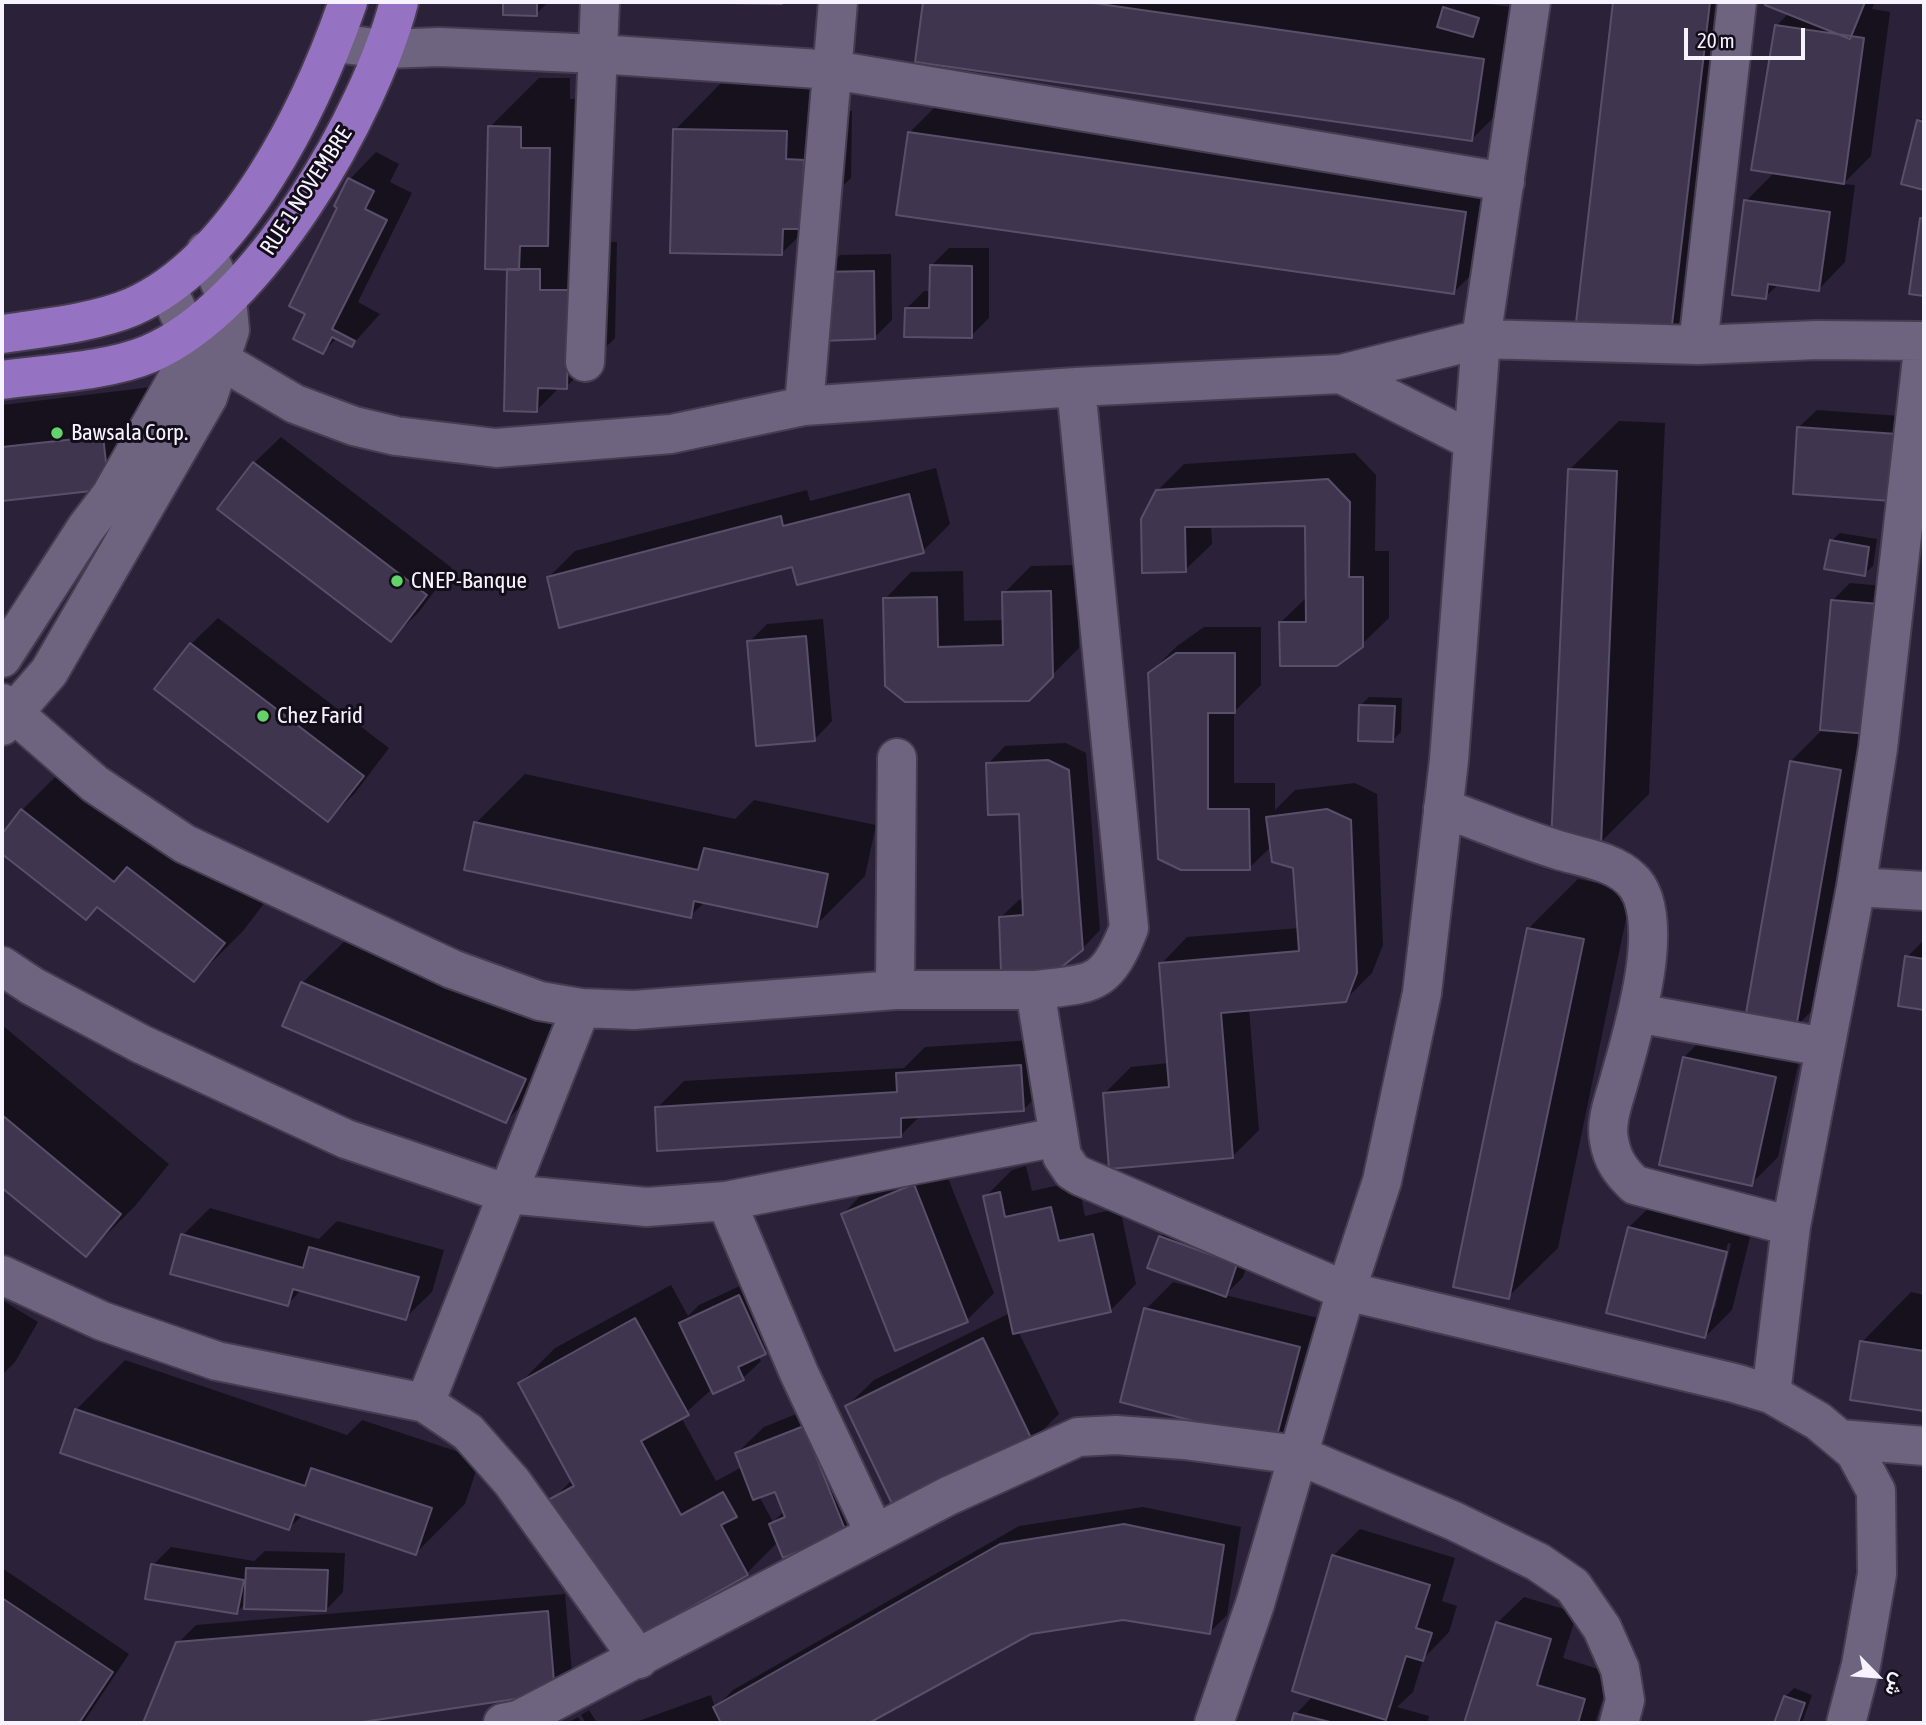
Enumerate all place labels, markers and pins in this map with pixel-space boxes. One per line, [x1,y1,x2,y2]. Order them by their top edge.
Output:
place label: Bawsala Corp. [71,419,188,447]
marker: Bawsala Corp. [49,425,65,441]
place label: CNEP-Banque [411,567,527,595]
marker: CNEP-Banque [389,573,405,589]
place label: Chez Farid [277,702,363,730]
marker: Chez Farid [255,708,271,724]

